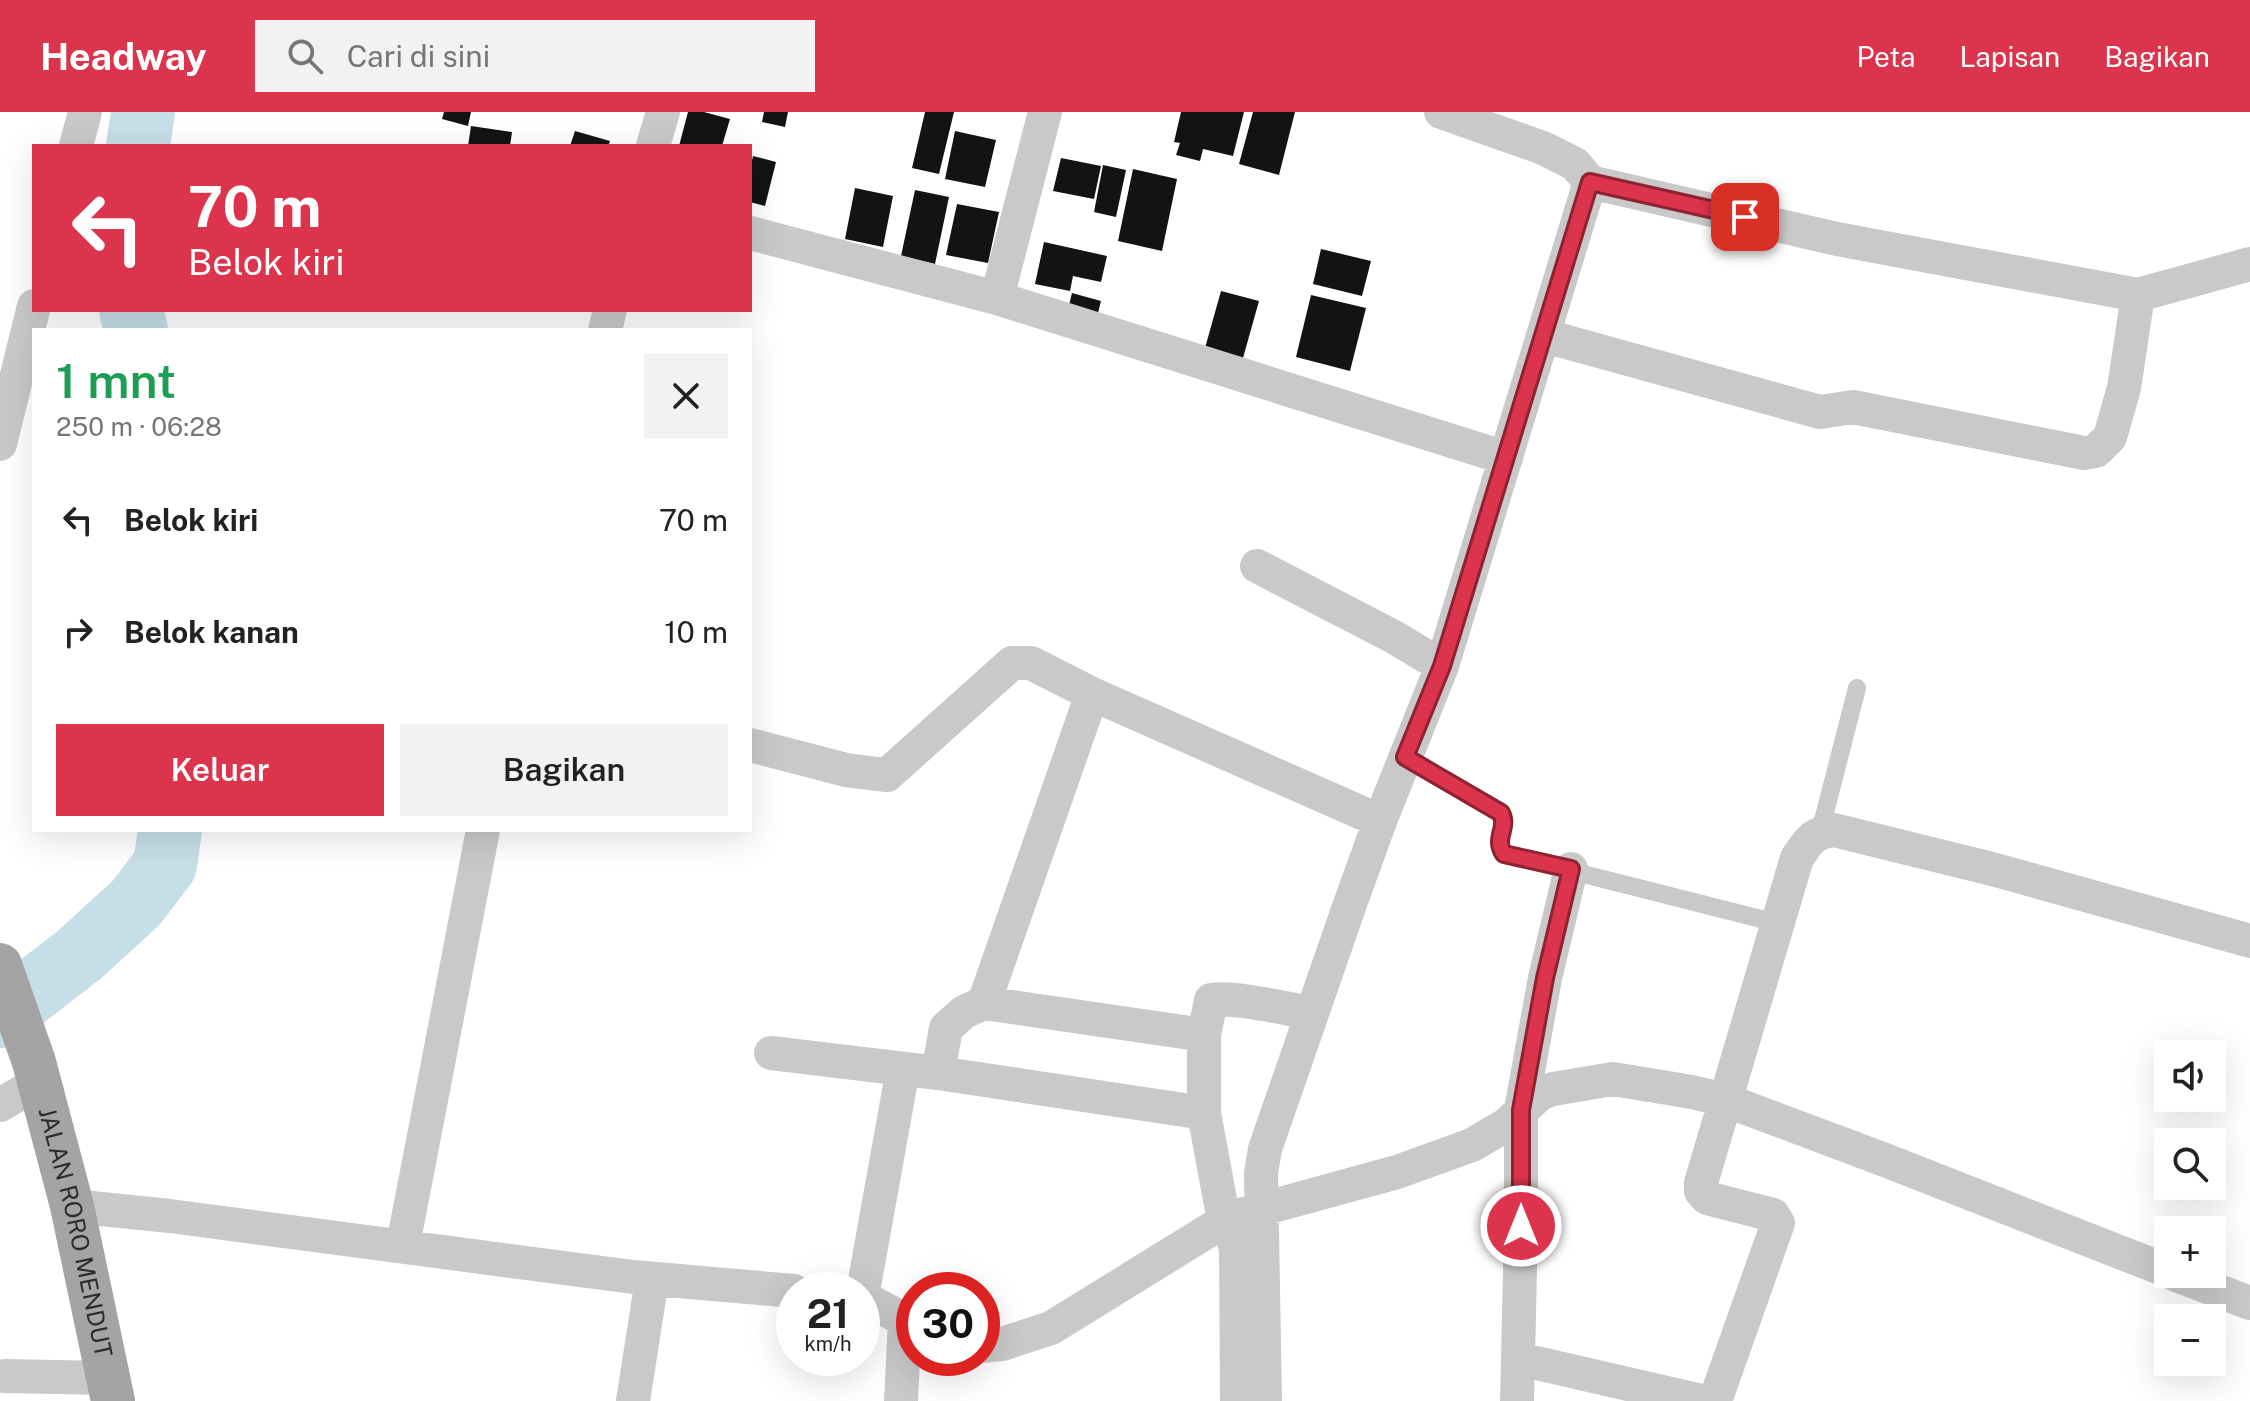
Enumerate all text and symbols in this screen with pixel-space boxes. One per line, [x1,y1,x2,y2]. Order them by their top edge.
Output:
search box [255,20,815,92]
text: Headway [40,34,207,79]
icon: search [283,34,327,78]
text: Cari di sini [347,38,490,74]
text: Peta [1856,40,1916,73]
text: Lapisan [1960,40,2060,73]
text: Bagikan [2104,40,2210,73]
text: 70 m [188,174,321,240]
icon: left [56,176,160,280]
pin [1711,183,1779,251]
icon: arrive [1723,195,1767,239]
text: Belok kiri [188,241,344,283]
text: 1 mnt [56,352,176,409]
button: close [644,354,728,438]
text: 250 m · 06:28 [56,411,222,442]
icon: left [56,498,100,542]
text: Belok kiri [124,502,258,538]
text: 70 m [659,502,728,538]
icon: right [56,610,100,654]
text: Belok kanan [124,614,299,650]
text: 10 m [664,614,728,650]
button: Keluar [56,724,384,816]
button: Bagikan [400,724,728,816]
map controls [2154,1040,2226,1376]
button: sound [2154,1040,2226,1112]
street label: JALAN RORO MENDUT [33,1104,118,1360]
button: search [2154,1128,2226,1200]
position arrow [1479,1184,1563,1268]
button: + [2154,1216,2226,1288]
speed limit sign: 30 [896,1272,1000,1376]
text: 21 [807,1290,849,1337]
button: − [2154,1304,2226,1376]
text: km/h [804,1332,852,1356]

